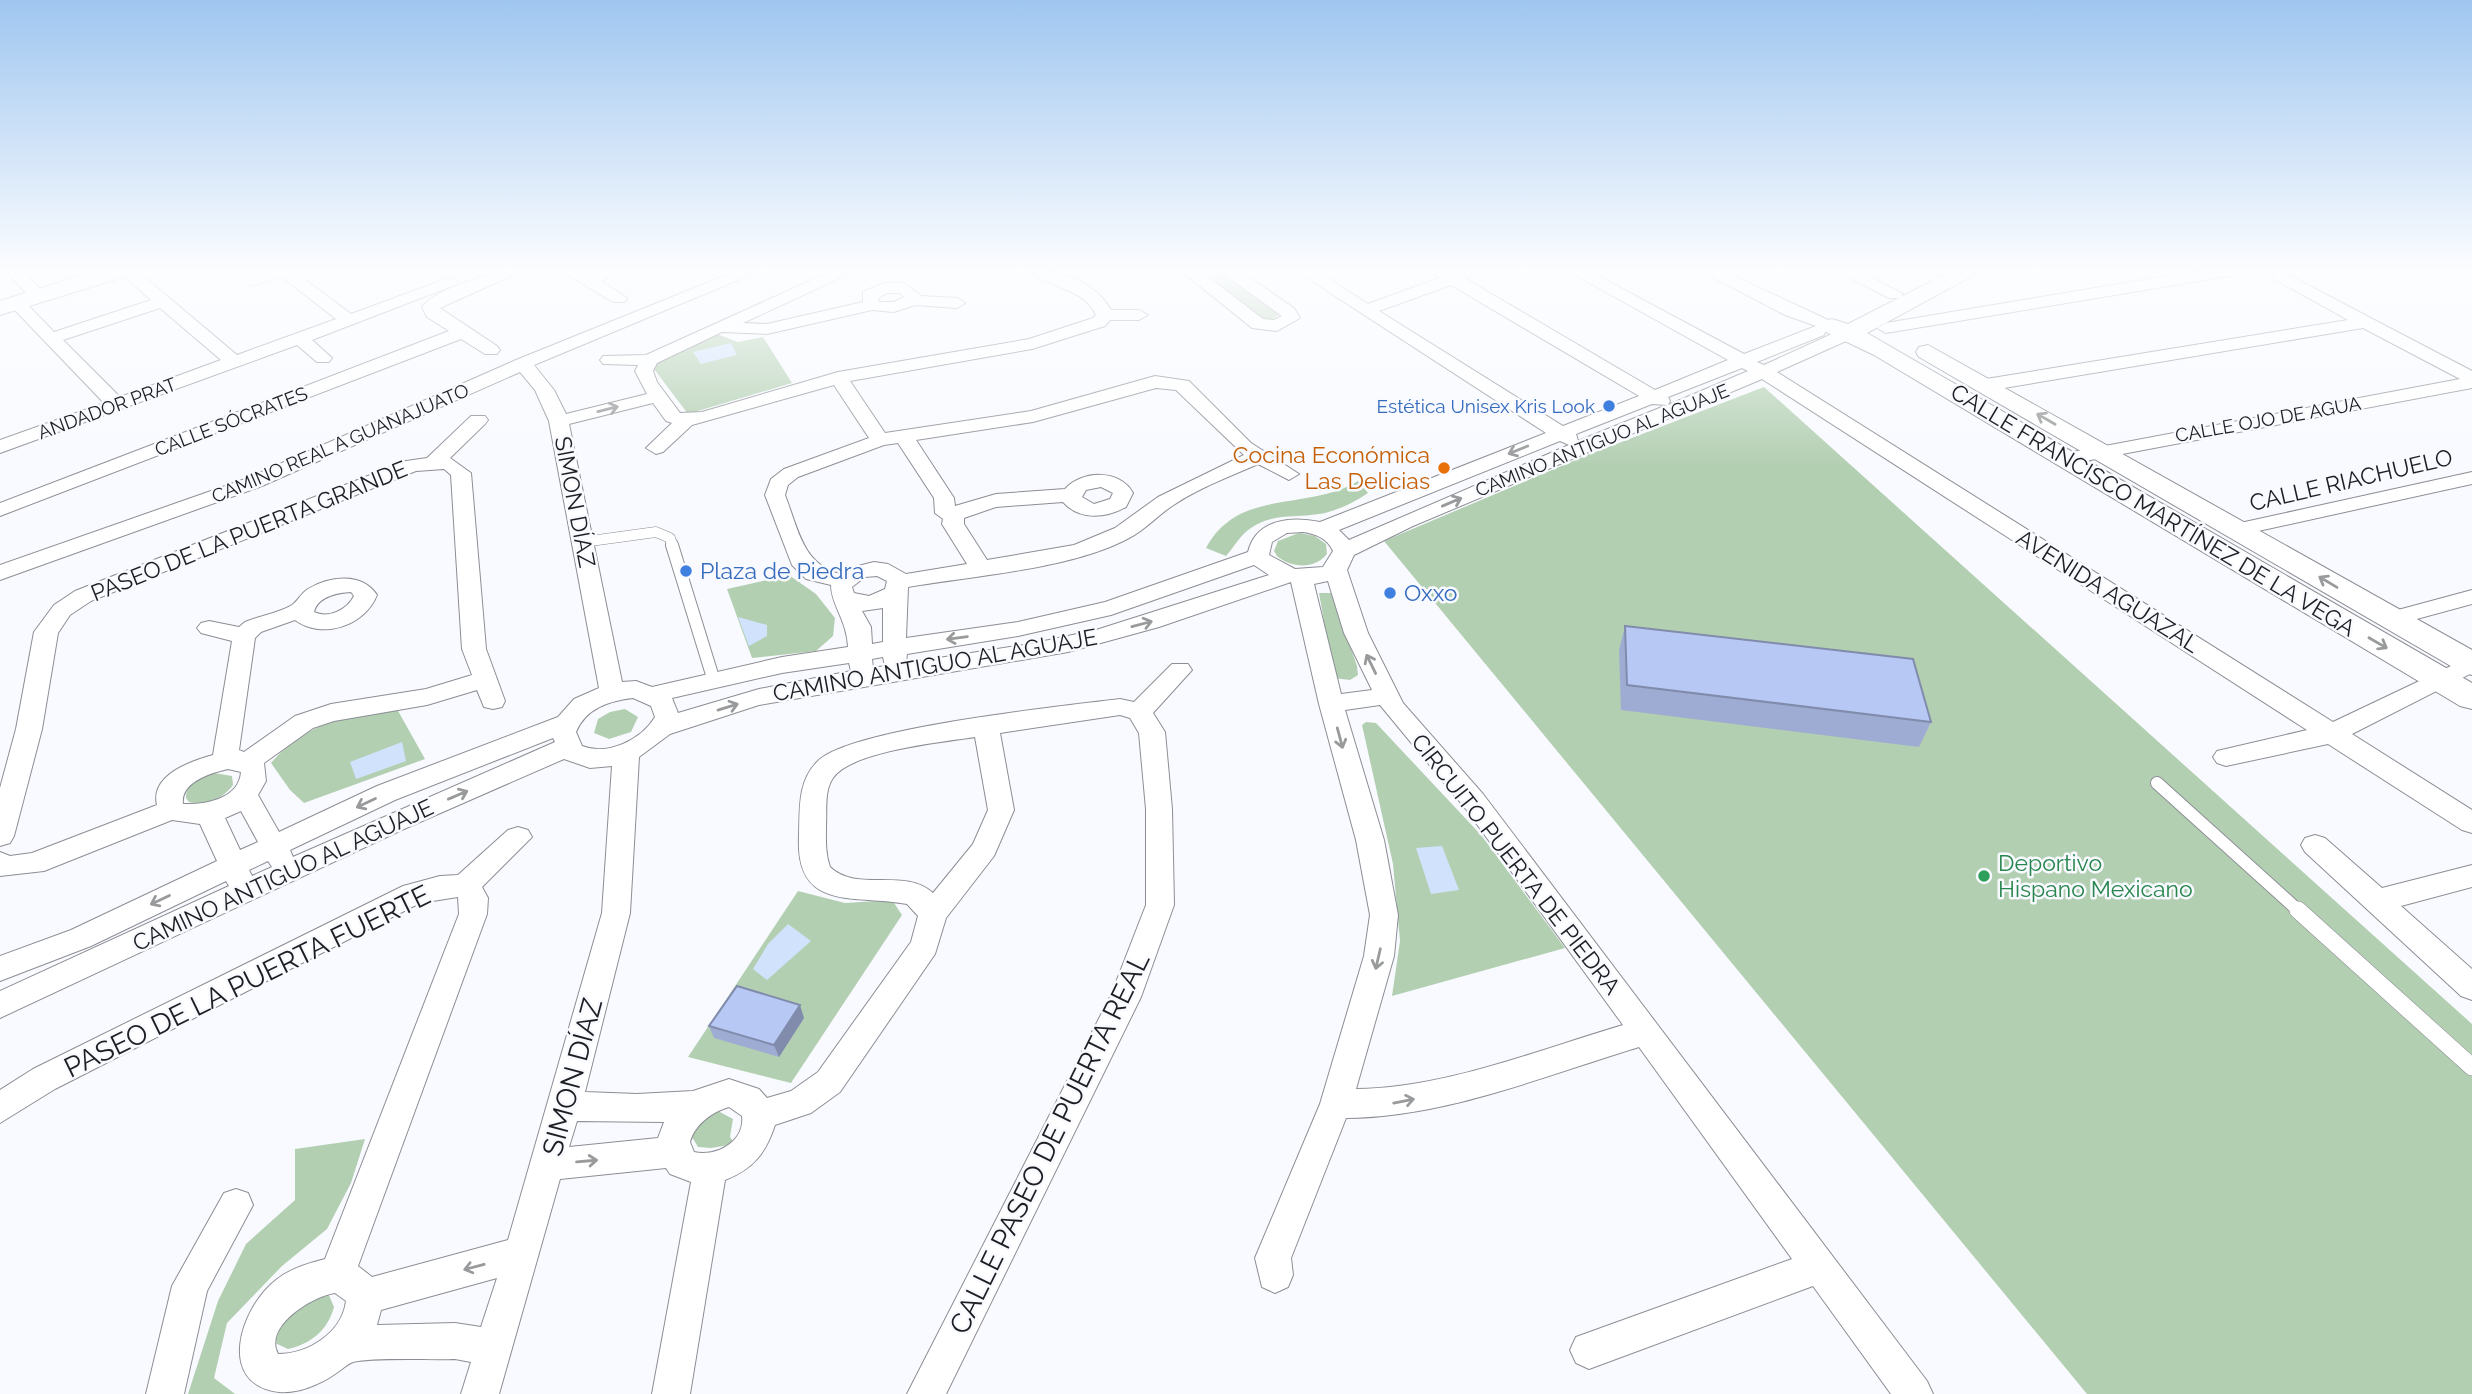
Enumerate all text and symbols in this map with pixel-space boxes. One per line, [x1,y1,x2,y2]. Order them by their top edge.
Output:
street label: ANDADOR PRAT [35,373,180,443]
street label: CALLE FRANCISCO MARTÍNEZ DE LA VEGA [1946,378,2361,642]
street label: CAMINO REAL A GUANAJUATO [208,379,472,507]
street label: CAMINO ANTIGUO AL AGUAJE [1472,379,1732,501]
street label: CALLE SÓCRATES [152,382,310,460]
street label: CALLE OJO DE AGUA [2173,392,2363,446]
place label: Estética Unisex Kris Look [1376,395,1595,417]
marker: Estética Unisex Kris Look [1601,398,1617,414]
one-way arrow [596,402,619,415]
one-way arrow [2036,412,2057,425]
street label: SIMON DÍAZ [550,434,601,570]
place label: Cocina Económica Las Delicias [1233,441,1430,494]
street label: CALLE RIACHUELO [2247,443,2455,516]
one-way arrow [1508,444,1529,457]
street label: PASEO DE LA PUERTA GRANDE [87,455,411,606]
marker: Cocina Económica Las Delicias [1436,460,1452,476]
one-way arrow [1441,494,1462,507]
street label: AVENIDA AGUAZAL [2012,523,2205,658]
place label: Plaza de Piedra [700,557,864,584]
marker: Plaza de Piedra [678,563,694,579]
one-way arrow [2318,574,2338,588]
place label: Oxxo [1404,579,1457,606]
marker: Oxxo [1382,585,1398,601]
one-way arrow [1131,617,1153,630]
street label: CAMINO ANTIGUO AL AGUAJE [771,623,1099,706]
one-way arrow [946,632,969,645]
one-way arrow [2368,636,2388,650]
one-way arrow [1364,654,1377,675]
one-way arrow [716,700,738,712]
one-way arrow [1335,726,1348,748]
street label: CIRCUITO PUERTA DE PIEDRA [1406,728,1627,1000]
one-way arrow [447,788,468,801]
street label: CAMINO ANTIGUO AL AGUAJE [128,793,437,956]
one-way arrow [356,796,377,810]
place label: Deportivo Hispano Mexicano [1998,849,2193,902]
marker: Deportivo Hispano Mexicano [1976,868,1992,884]
street label: PASEO DE LA PUERTA FUERTE [59,878,436,1085]
one-way arrow [150,894,171,907]
street label: CALLE PASEO DE PUERTA REAL [943,947,1156,1339]
one-way arrow [1370,947,1384,970]
street label: SIMON DÍAZ [536,995,609,1160]
one-way arrow [1392,1093,1415,1107]
one-way arrow [575,1154,598,1167]
one-way arrow [463,1261,486,1274]

